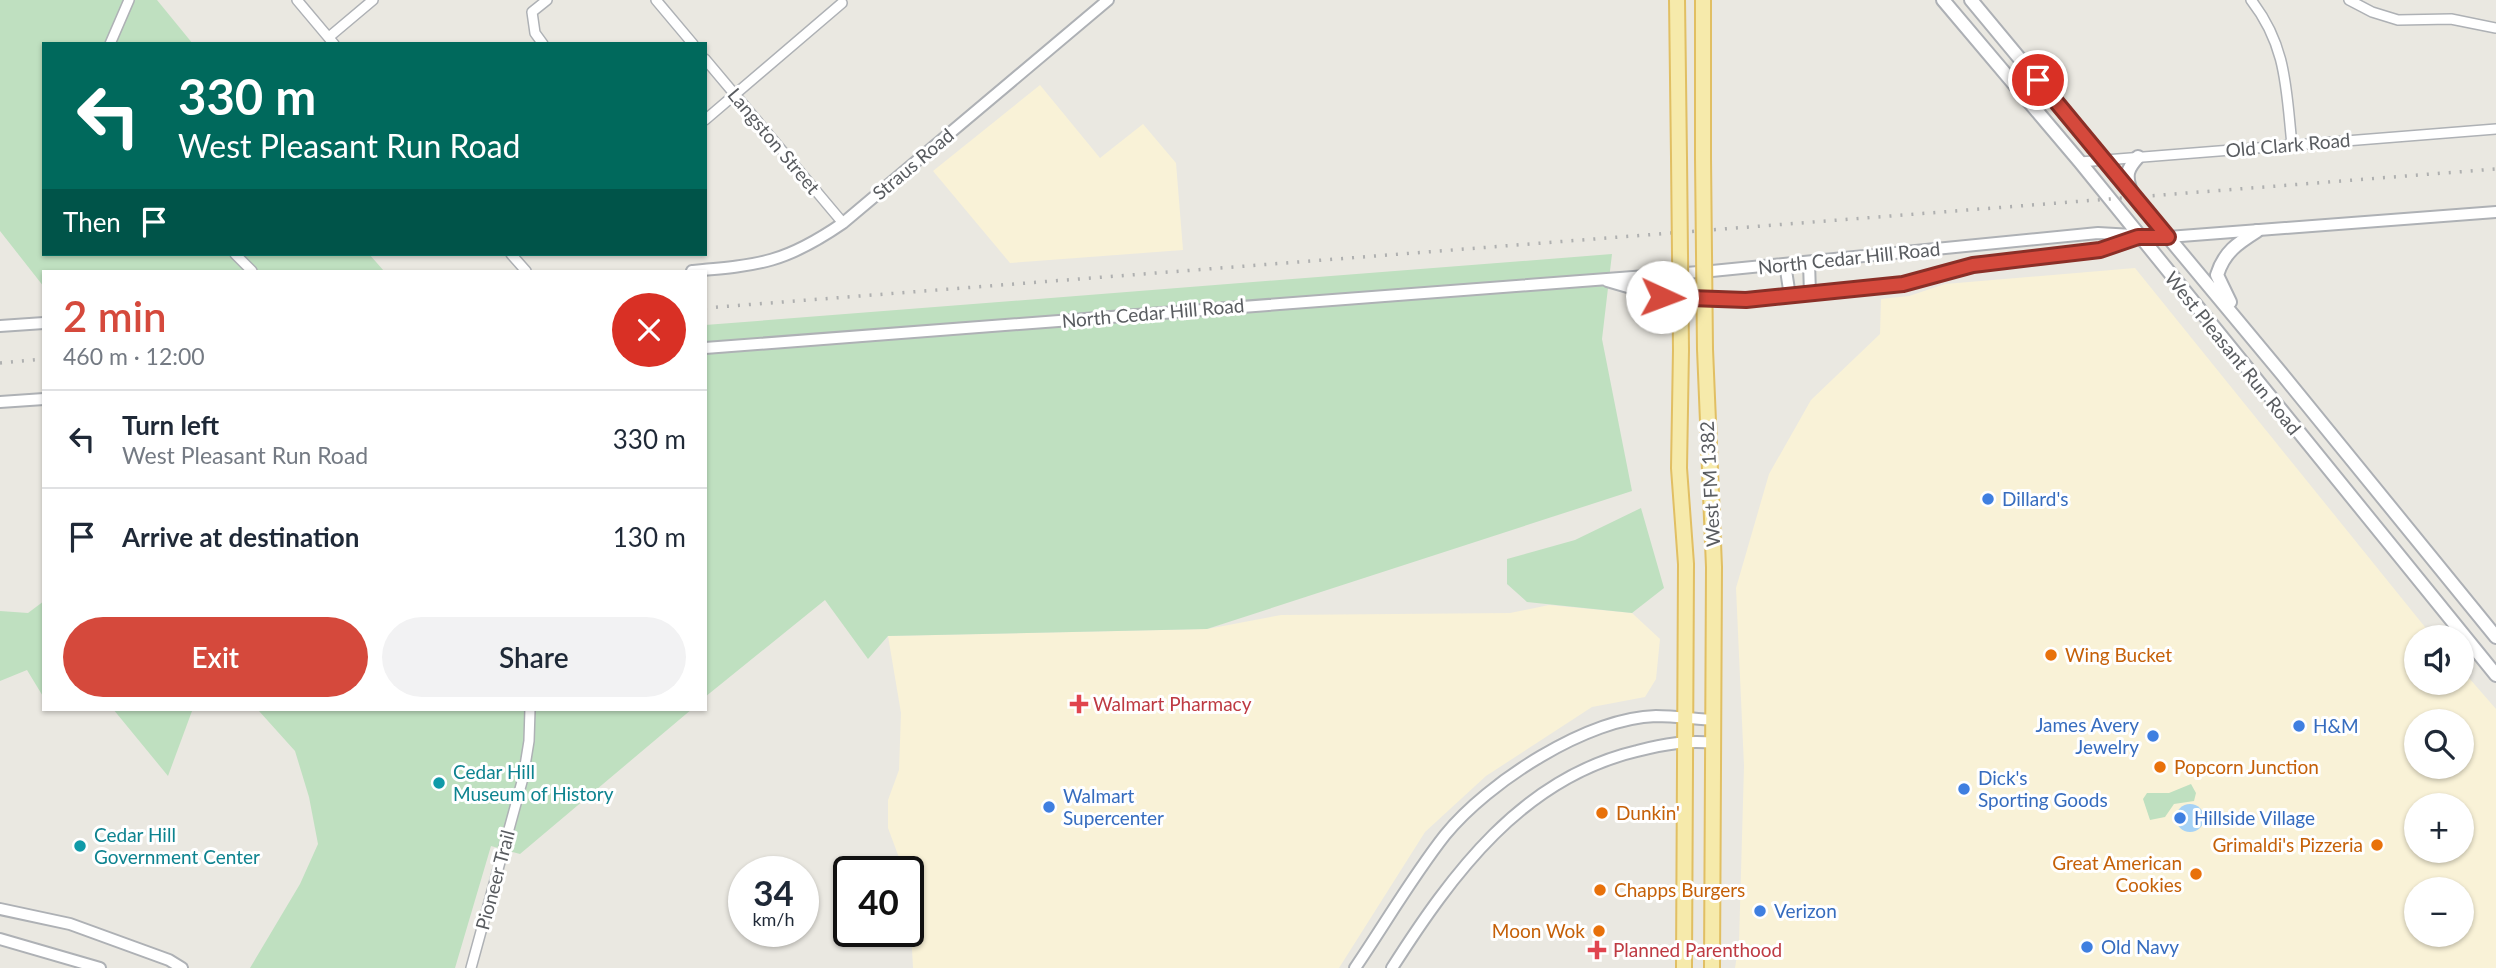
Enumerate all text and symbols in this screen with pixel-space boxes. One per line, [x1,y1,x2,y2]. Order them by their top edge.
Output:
pin [2008,50,2068,110]
icon: arrive [2019,61,2057,99]
text: 330 m [178,67,316,125]
icon: left [63,70,154,161]
street label: Langston Street [723,83,825,198]
street label: Straus Road [867,123,958,204]
text: West Pleasant Run Road [178,126,521,165]
street label: Old Clark Road [2225,128,2351,161]
icon: arrive [135,203,173,241]
text: Then [63,206,121,238]
street label: North Cedar Hill Road [1757,236,1941,279]
position arrow [1625,260,1699,334]
street label: West Pleasant Run Road [2160,266,2306,439]
text: 2 min [63,291,167,341]
button: close [612,293,686,367]
street label: North Cedar Hill Road [1061,293,1245,332]
text: 460 m · 12:00 [63,342,205,370]
text: Turn left [122,409,219,441]
icon: left [63,420,101,458]
street label: West FM 1382 [1695,421,1724,547]
text: 330 m [613,423,686,455]
text: West Pleasant Run Road [122,441,368,469]
place label: Dillard's [2002,487,2068,510]
marker: Dillard's [1980,491,1996,507]
icon: arrive [63,518,101,556]
text: Arrive at destination [122,521,359,553]
text: 130 m [613,521,686,553]
button: Exit [63,617,368,697]
button: Share [382,617,686,697]
map controls [2404,625,2474,947]
button: sound [2404,625,2474,695]
place label: Wing Bucket [2065,643,2172,666]
marker: Wing Bucket [2043,647,2059,663]
place label: Walmart Pharmacy [1093,692,1252,715]
marker: Walmart Pharmacy [1071,696,1087,712]
button: search [2404,709,2474,779]
place label: James Avery Jewelry [2035,713,2139,758]
place label: H&M [2313,714,2359,737]
marker: H&M [2291,718,2307,734]
marker: James Avery Jewelry [2145,728,2161,744]
place label: Popcorn Junction [2174,755,2319,778]
marker: Popcorn Junction [2152,759,2168,775]
place label: Cedar Hill Museum of History [453,760,614,805]
place label: Dick's Sporting Goods [1978,766,2108,811]
marker: Cedar Hill Museum of History [431,775,447,791]
marker: Dick's Sporting Goods [1956,781,1972,797]
place label: Walmart Supercenter [1063,784,1164,829]
button: + [2404,793,2474,863]
marker: Walmart Supercenter [1041,799,1057,815]
place label: Dunkin' [1616,801,1680,824]
marker: Dunkin' [1594,805,1610,821]
place label: Hillside Village [2194,806,2315,829]
marker: Hillside Village [2172,810,2188,826]
place label: Cedar Hill Government Center [94,823,260,868]
street label: Pioneer Trail [470,827,519,932]
place label: Grimaldi's Pizzeria [2212,833,2363,856]
marker: Grimaldi's Pizzeria [2369,837,2385,853]
marker: Cedar Hill Government Center [72,838,88,854]
place label: Great American Cookies [2052,851,2182,896]
speed limit sign: 40 [833,856,924,947]
marker: Great American Cookies [2188,866,2204,882]
text: 34 [753,871,794,913]
button: − [2404,877,2474,947]
place label: Chapps Burgers [1614,878,1745,901]
marker: Chapps Burgers [1592,882,1608,898]
place label: Verizon [1774,899,1837,922]
marker: Verizon [1752,903,1768,919]
text: km/h [752,908,795,930]
place label: Moon Wok [1492,919,1585,942]
marker: Moon Wok [1591,923,1607,939]
place label: Old Navy [2101,935,2179,958]
place label: Planned Parenthood [1613,938,1782,961]
marker: Old Navy [2079,939,2095,955]
marker: Planned Parenthood [1587,940,1607,960]

